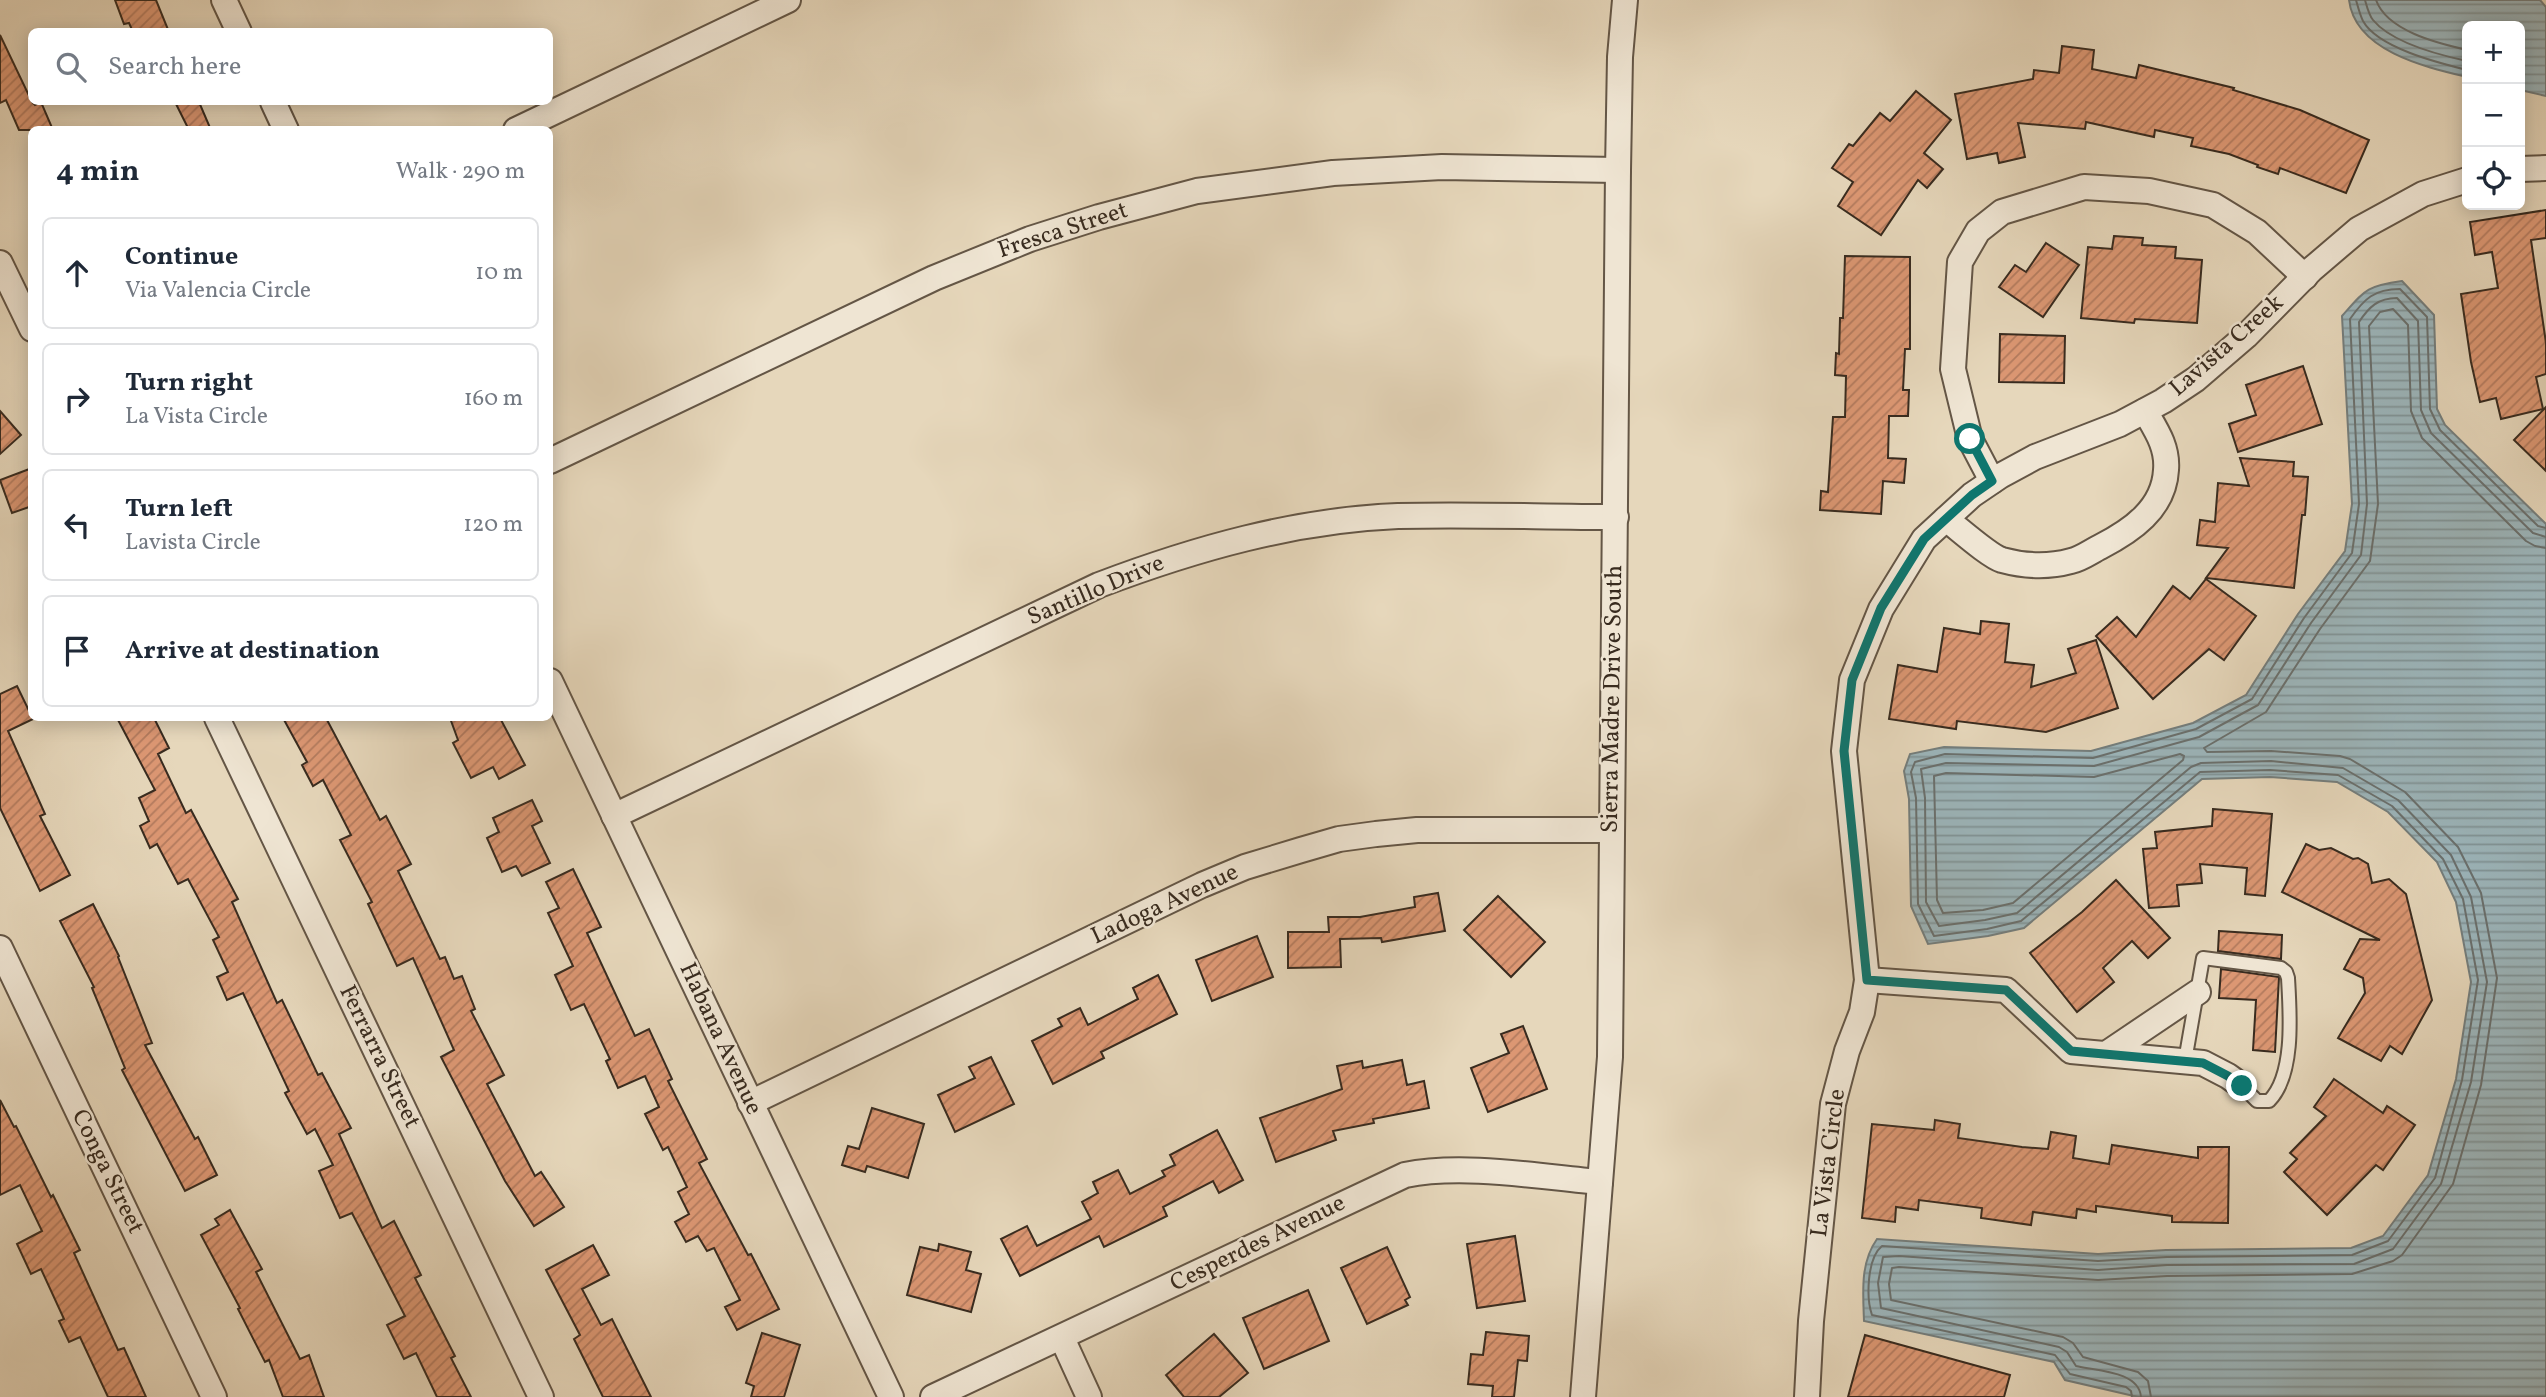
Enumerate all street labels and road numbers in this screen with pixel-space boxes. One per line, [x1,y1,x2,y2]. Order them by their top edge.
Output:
street label: Fresca Street [994,194,1132,268]
street label: Lavista Creek [2162,287,2292,405]
street label: Santillo Drive [1022,547,1170,635]
street label: Sierra Madre Drive South [1594,564,1632,834]
street label: Ladoga Avenue [1086,856,1244,954]
street label: Habana Avenue [670,957,770,1121]
street label: Ferrarra Street [330,980,428,1134]
street label: La Vista Circle [1803,1087,1855,1239]
street label: Conga Street [62,1104,152,1240]
street label: Cesperdes Avenue [1165,1187,1351,1301]

